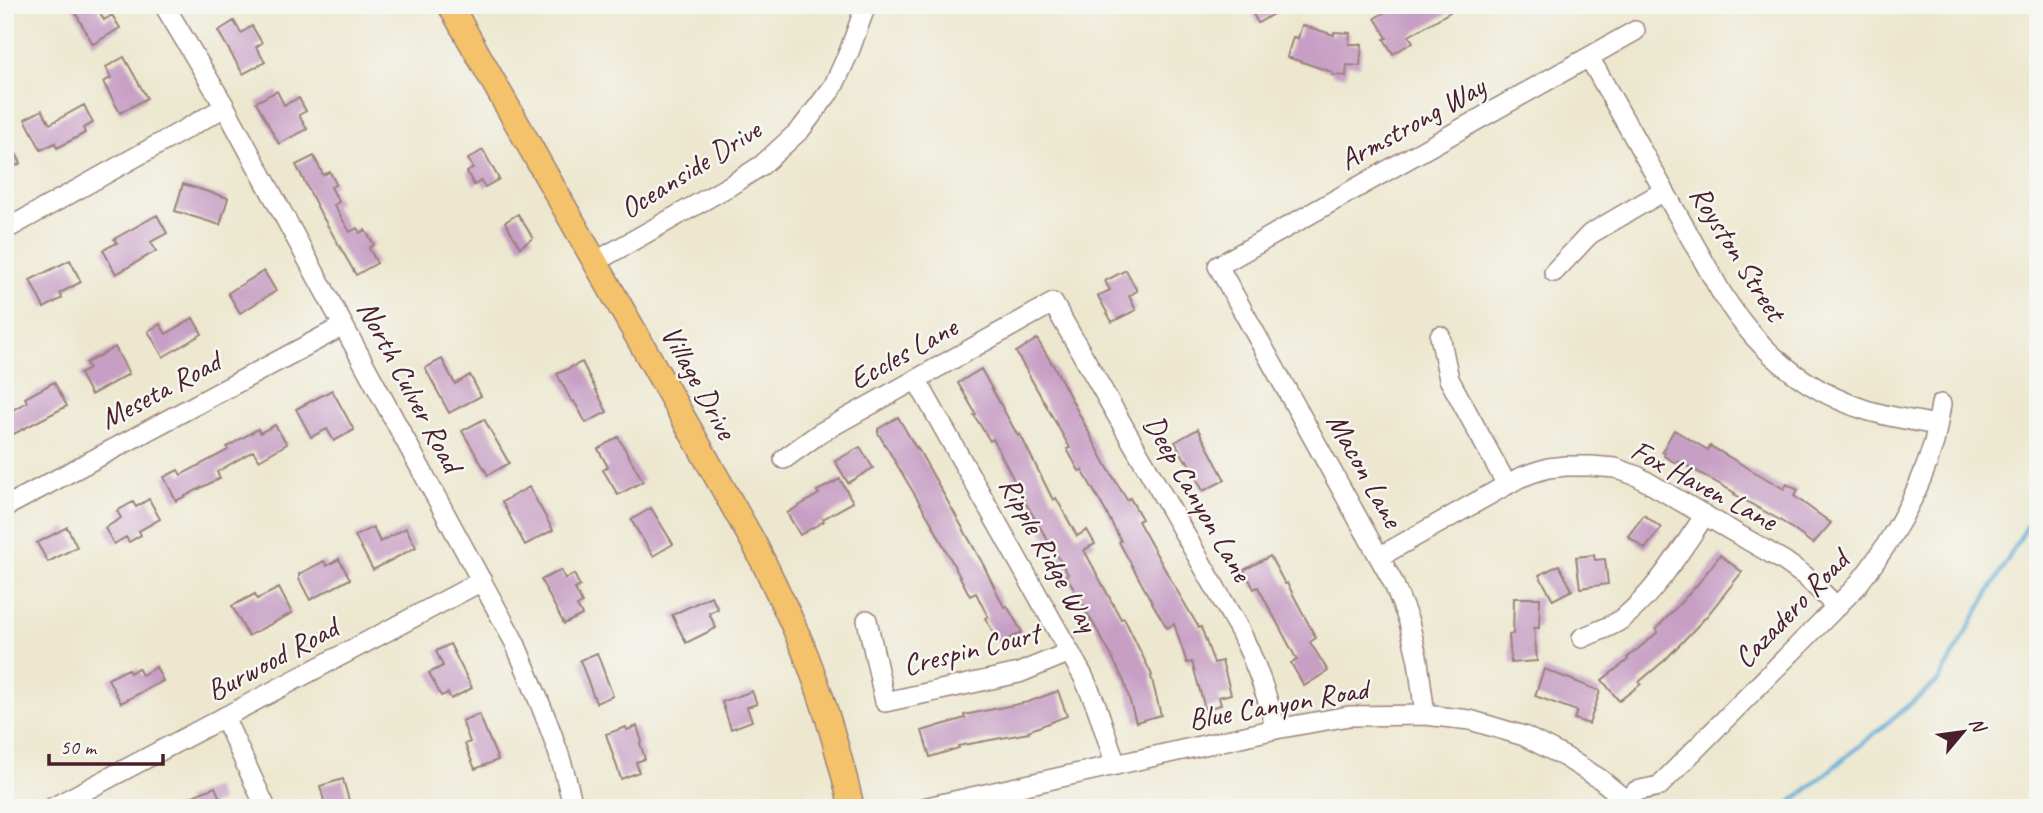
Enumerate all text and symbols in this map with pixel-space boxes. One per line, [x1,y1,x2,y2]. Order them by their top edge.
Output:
street label: Armstrong Way [1332,67,1493,179]
street label: Oceanside Drive [613,110,769,227]
street label: Royston Street [1681,178,1796,330]
street label: North Culver Road [349,294,473,482]
street label: Eccles Lane [842,307,966,398]
street label: Village Drive [652,319,747,447]
street label: Meseta Road [93,340,230,438]
street label: Macon Lane [1318,406,1413,536]
street label: Deep Canyon Lane [1135,408,1262,590]
street label: Fox Haven Lane [1625,431,1785,540]
street label: Ripple Ridge Way [991,470,1109,641]
street label: Cazadero Road [1725,539,1859,676]
street label: Burwood Road [200,607,348,709]
street label: Crespin Court [899,613,1047,684]
street label: Blue Canyon Road [1185,669,1375,738]
north arrow [1927,698,1997,768]
text: N [1964,713,1992,738]
scale bar [49,722,163,766]
text: 50 m [60,734,98,760]

